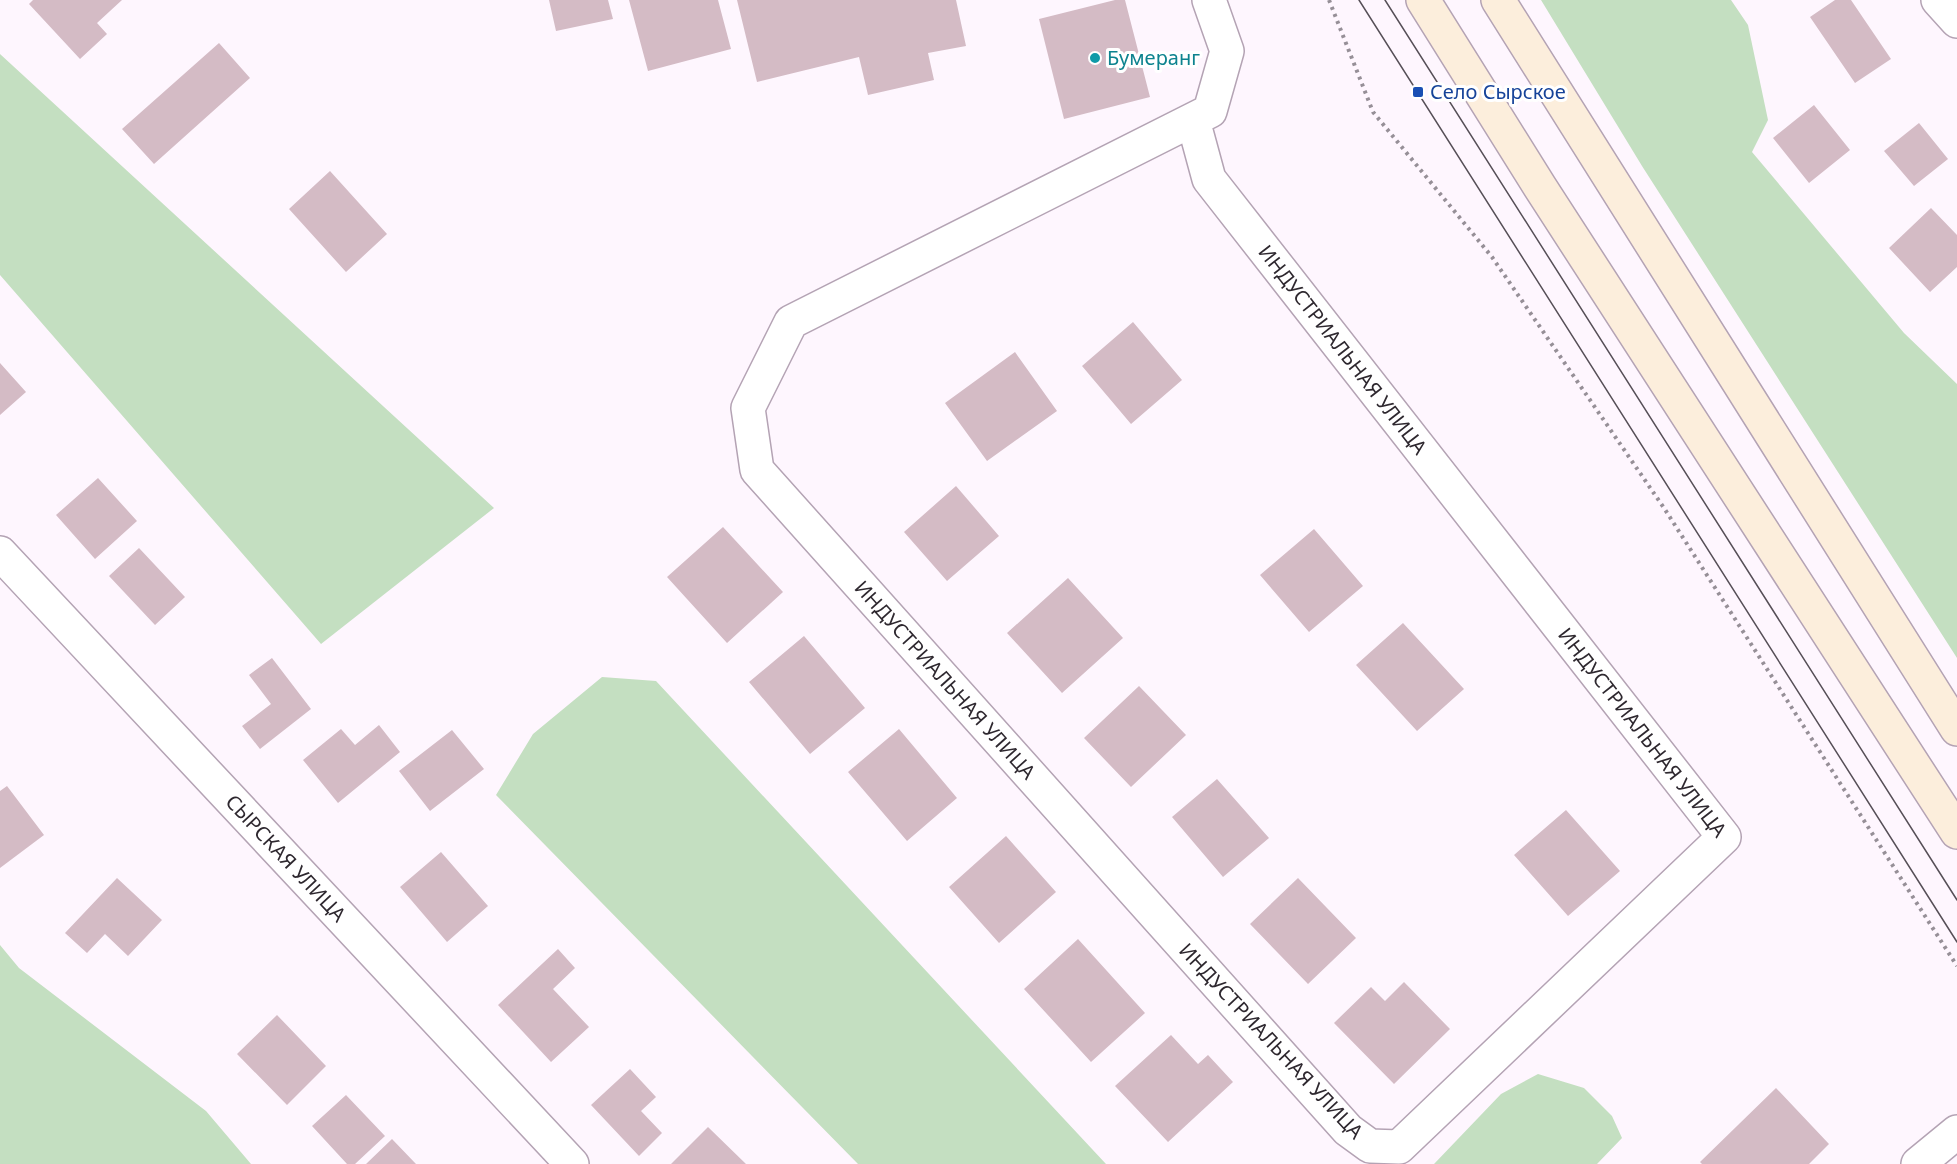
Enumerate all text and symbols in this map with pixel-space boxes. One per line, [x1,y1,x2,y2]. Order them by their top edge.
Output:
place label: Бумеранг [1107,44,1200,71]
marker: Бумеранг [1088,51,1102,65]
place label: Село Сырское [1430,78,1566,105]
marker: Село Сырское [1411,85,1425,99]
street label: ИНДУСТРИАЛЬНАЯ УЛИЦА [1253,239,1434,460]
street label: ИНДУСТРИАЛЬНАЯ УЛИЦА [849,574,1042,785]
street label: ИНДУСТРИАЛЬНАЯ УЛИЦА [1552,622,1733,843]
street label: СЫРСКАЯ УЛИЦА [220,788,352,927]
street label: ИНДУСТРИАЛЬНАЯ УЛИЦА [1173,937,1370,1145]

